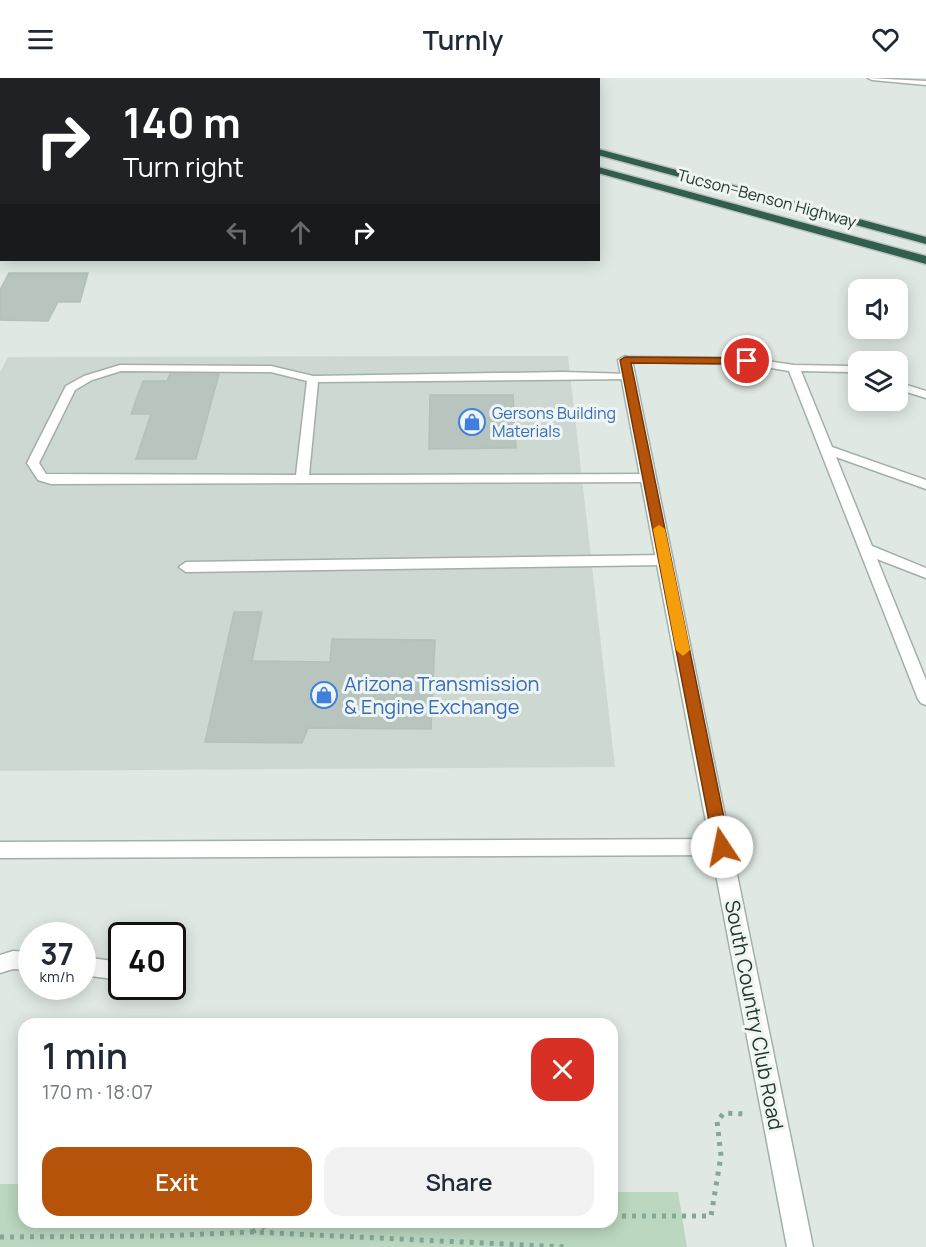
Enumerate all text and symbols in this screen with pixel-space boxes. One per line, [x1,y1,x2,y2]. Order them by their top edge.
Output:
text: Turnly [423,21,503,58]
icon: menu [24,23,57,56]
icon: heart [869,23,902,56]
text: 140 m [123,93,241,151]
icon: right [24,102,102,180]
text: Turn right [123,148,244,185]
street label: Tucson–Benson Highway [675,164,859,233]
icon: left [221,216,254,249]
icon: ahead [284,216,317,249]
icon: right [347,216,380,249]
map controls [848,279,908,411]
button: sound [848,279,908,339]
pin [721,335,772,386]
icon: arrive [730,344,763,377]
button: layers [848,351,908,411]
place label: Gersons Building Materials [492,402,616,442]
shop icon: Gersons Building Materials [457,407,487,437]
place label: Arizona Transmission & Engine Exchange [344,670,539,720]
shop icon: Arizona Transmission & Engine Exchange [309,680,339,710]
position arrow [690,815,754,879]
street label: South Country Club Road [719,898,790,1132]
speed limit sign: 40 [108,922,186,1000]
text: 37 [40,933,74,974]
text: km/h [40,966,74,987]
text: 1 min [42,1031,128,1080]
button: close [531,1038,594,1101]
text: 170 m · 18:07 [42,1078,153,1105]
button: Exit [42,1147,312,1216]
button: Share [324,1147,594,1216]

